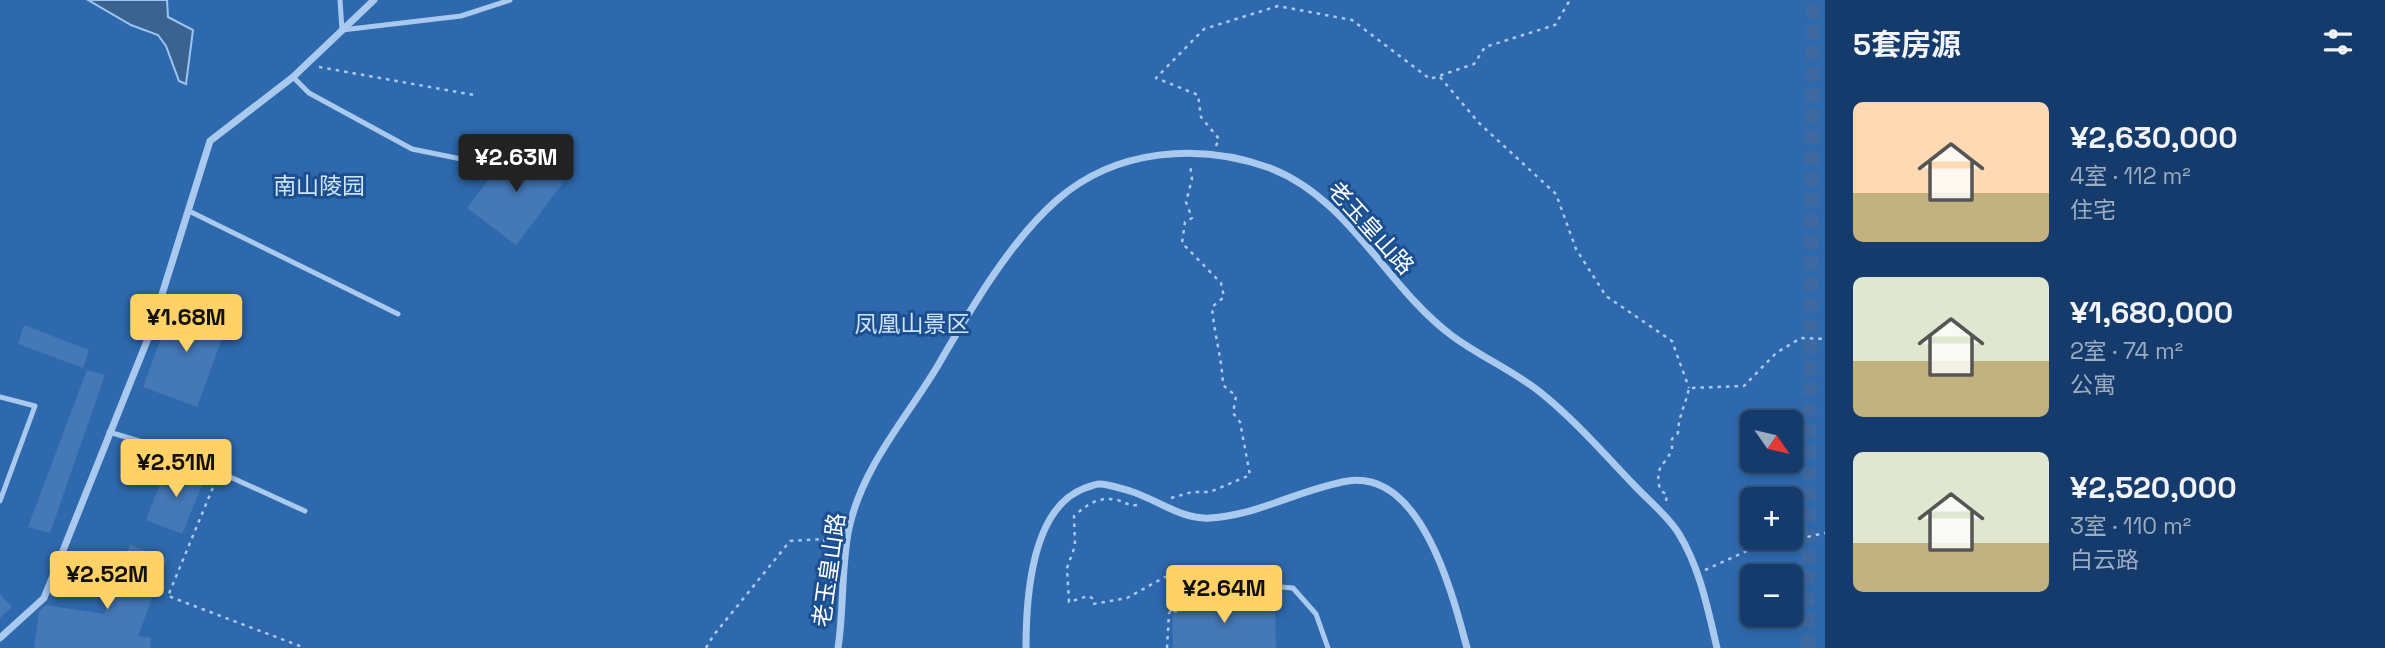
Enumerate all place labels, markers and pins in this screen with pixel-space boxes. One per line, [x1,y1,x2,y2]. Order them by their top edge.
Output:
pin: ¥2.63M [459,134,573,194]
pin: ¥1.68M [129,294,243,354]
pin: ¥2.51M [119,440,233,499]
pin: ¥2.52M [50,552,164,611]
pin: ¥2.64M [1167,566,1281,625]

